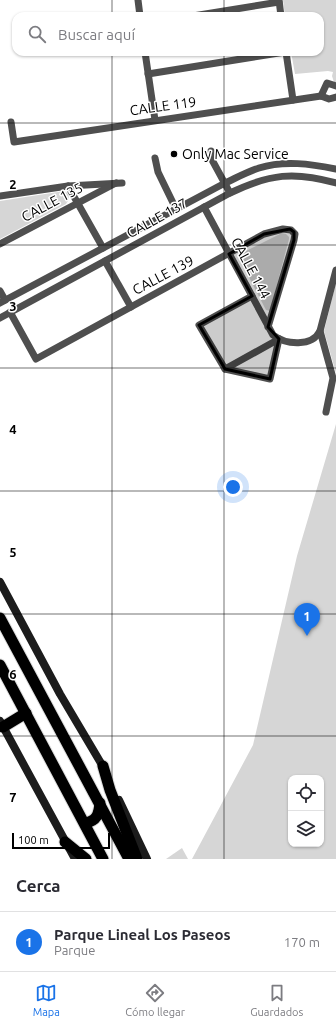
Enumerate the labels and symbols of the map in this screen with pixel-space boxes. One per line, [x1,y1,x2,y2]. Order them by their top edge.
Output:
street label: CALLE 119 [129,93,197,119]
place label: Only Mac Service [182,146,289,162]
marker: Only Mac Service [169,149,179,159]
text: 2 [9,177,17,191]
street label: CALLE 135 [19,179,85,225]
street label: CALLE 137 [124,195,190,241]
street label: CALLE 144 [228,235,274,301]
street label: CALLE 139 [130,252,196,298]
text: 3 [9,299,17,313]
text: 4 [9,422,17,436]
your location [223,477,243,497]
text: 5 [9,545,17,559]
pin: 1 [294,603,320,636]
text: 6 [9,667,17,681]
text: 7 [9,790,17,804]
scale bar [12,831,110,850]

